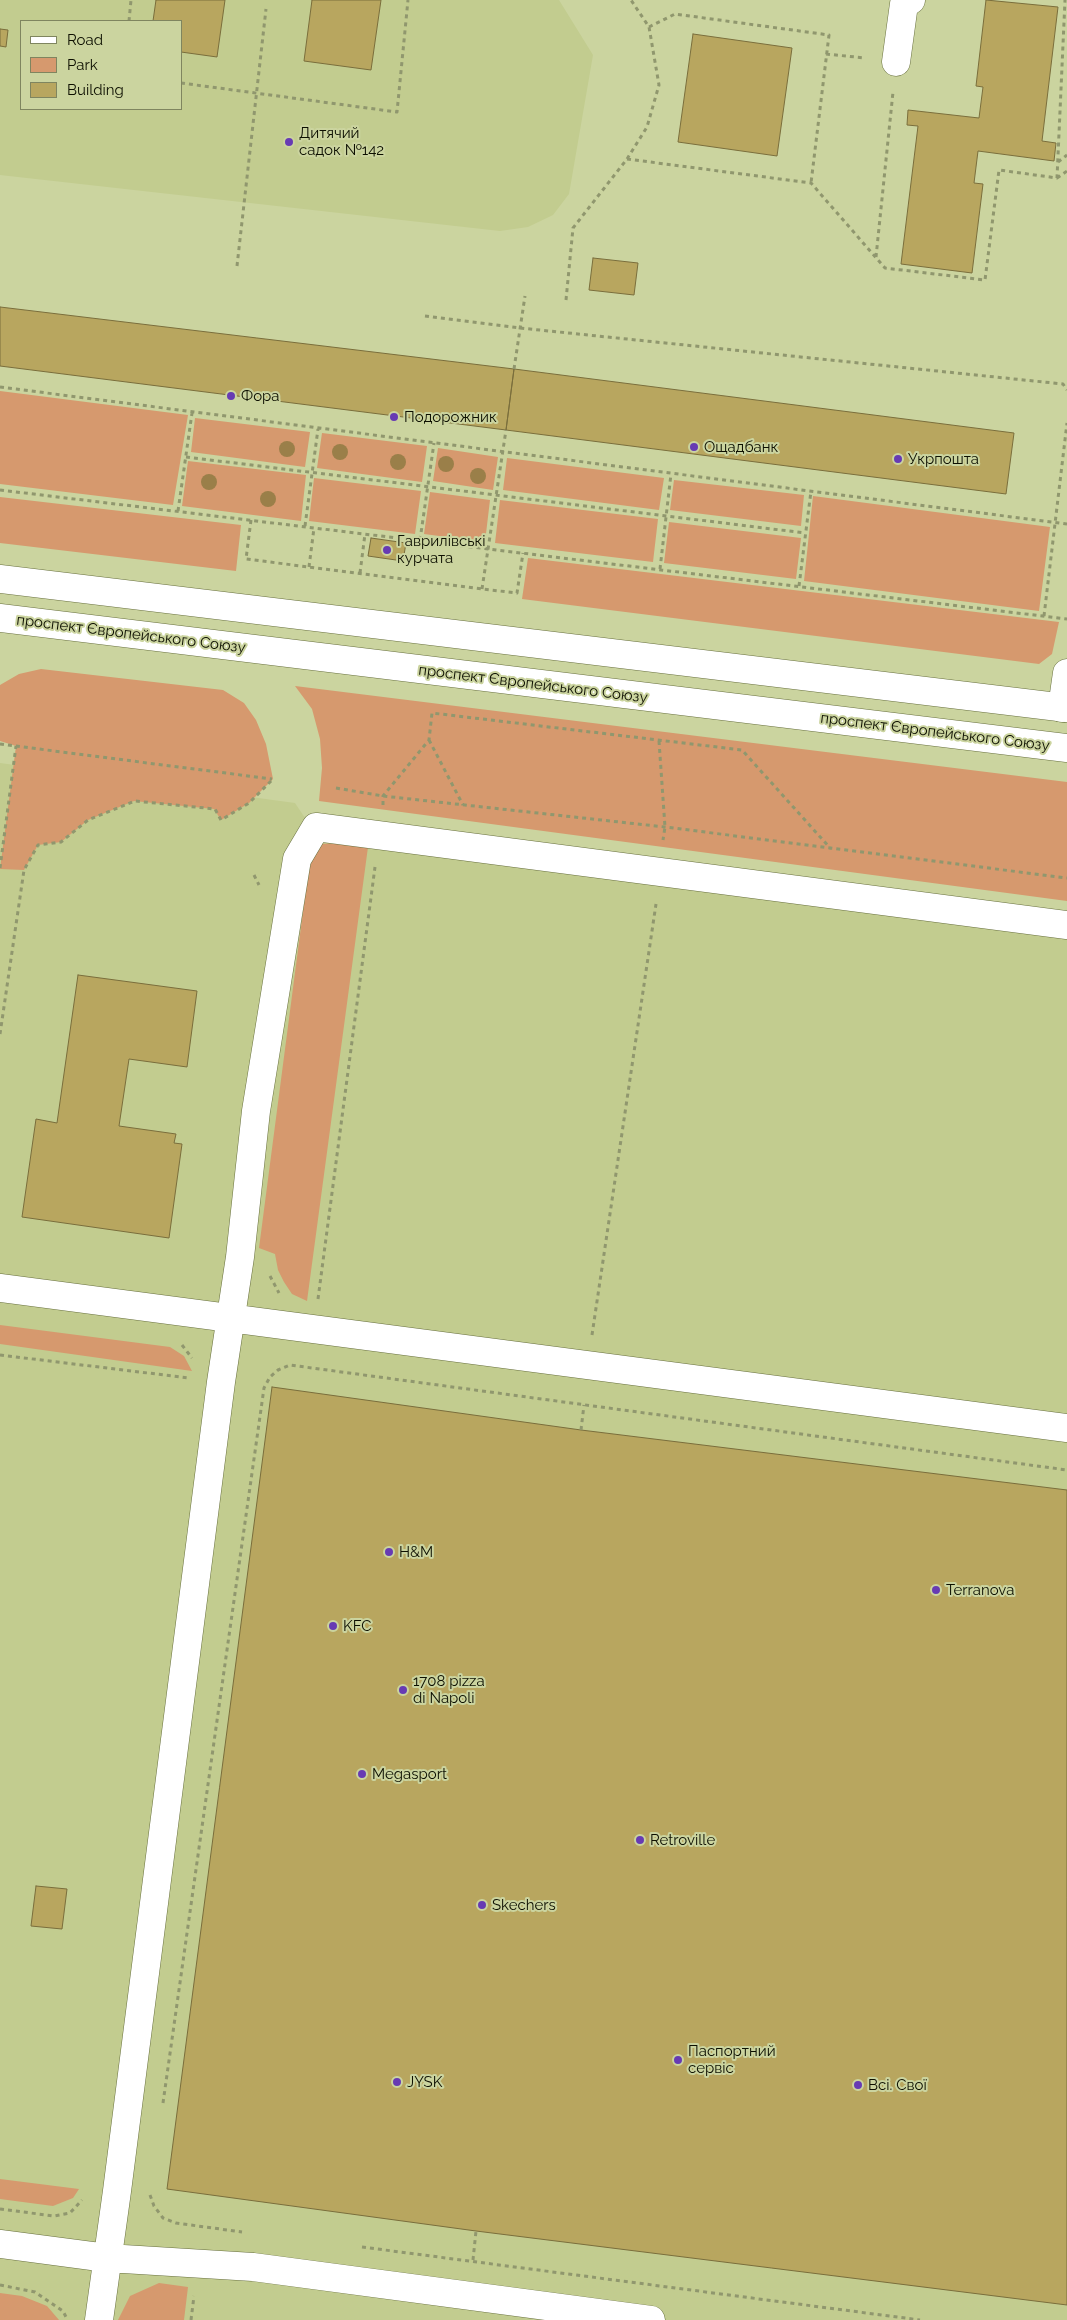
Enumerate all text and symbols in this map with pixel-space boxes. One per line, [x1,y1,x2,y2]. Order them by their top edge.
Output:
legend [20,20,182,110]
text: Road [67,31,103,49]
text: Park [67,56,98,74]
text: Building [67,81,124,99]
place label: Дитячий садок №142 [299,124,384,159]
marker: Дитячий садок №142 [283,136,295,148]
place label: Фора [241,387,280,405]
marker: Фора [225,390,237,402]
place label: Подорожник [404,408,497,426]
marker: Подорожник [388,411,400,423]
place label: Ощадбанк [704,438,778,456]
marker: Ощадбанк [688,441,700,453]
place label: Укрпошта [908,450,979,468]
marker: Укрпошта [892,453,904,465]
place label: Гаврилівські курчата [397,532,486,567]
marker: Гаврилівські курчата [381,544,393,556]
street label: проспект Європейського Союзу [15,611,247,657]
street label: проспект Європейського Союзу [417,661,649,707]
street label: проспект Європейського Союзу [819,709,1051,755]
place label: H&M [399,1543,433,1561]
marker: H&M [383,1546,395,1558]
place label: Terranova [946,1581,1014,1599]
marker: Terranova [930,1584,942,1596]
place label: KFC [343,1617,372,1635]
marker: KFC [327,1620,339,1632]
place label: 1708 pizza di Napoli [413,1672,485,1707]
marker: 1708 pizza di Napoli [397,1684,409,1696]
place label: Megasport [372,1765,447,1783]
marker: Megasport [356,1768,368,1780]
place label: Retroville [650,1831,715,1849]
marker: Retroville [634,1834,646,1846]
place label: Skechers [492,1896,556,1914]
marker: Skechers [476,1899,488,1911]
place label: Паспортний сервіс [688,2042,776,2077]
marker: Паспортний сервіс [672,2054,684,2066]
place label: JYSK [407,2073,442,2091]
marker: JYSK [391,2076,403,2088]
place label: Всі. Свої [868,2076,927,2094]
marker: Всі. Свої [852,2079,864,2091]

